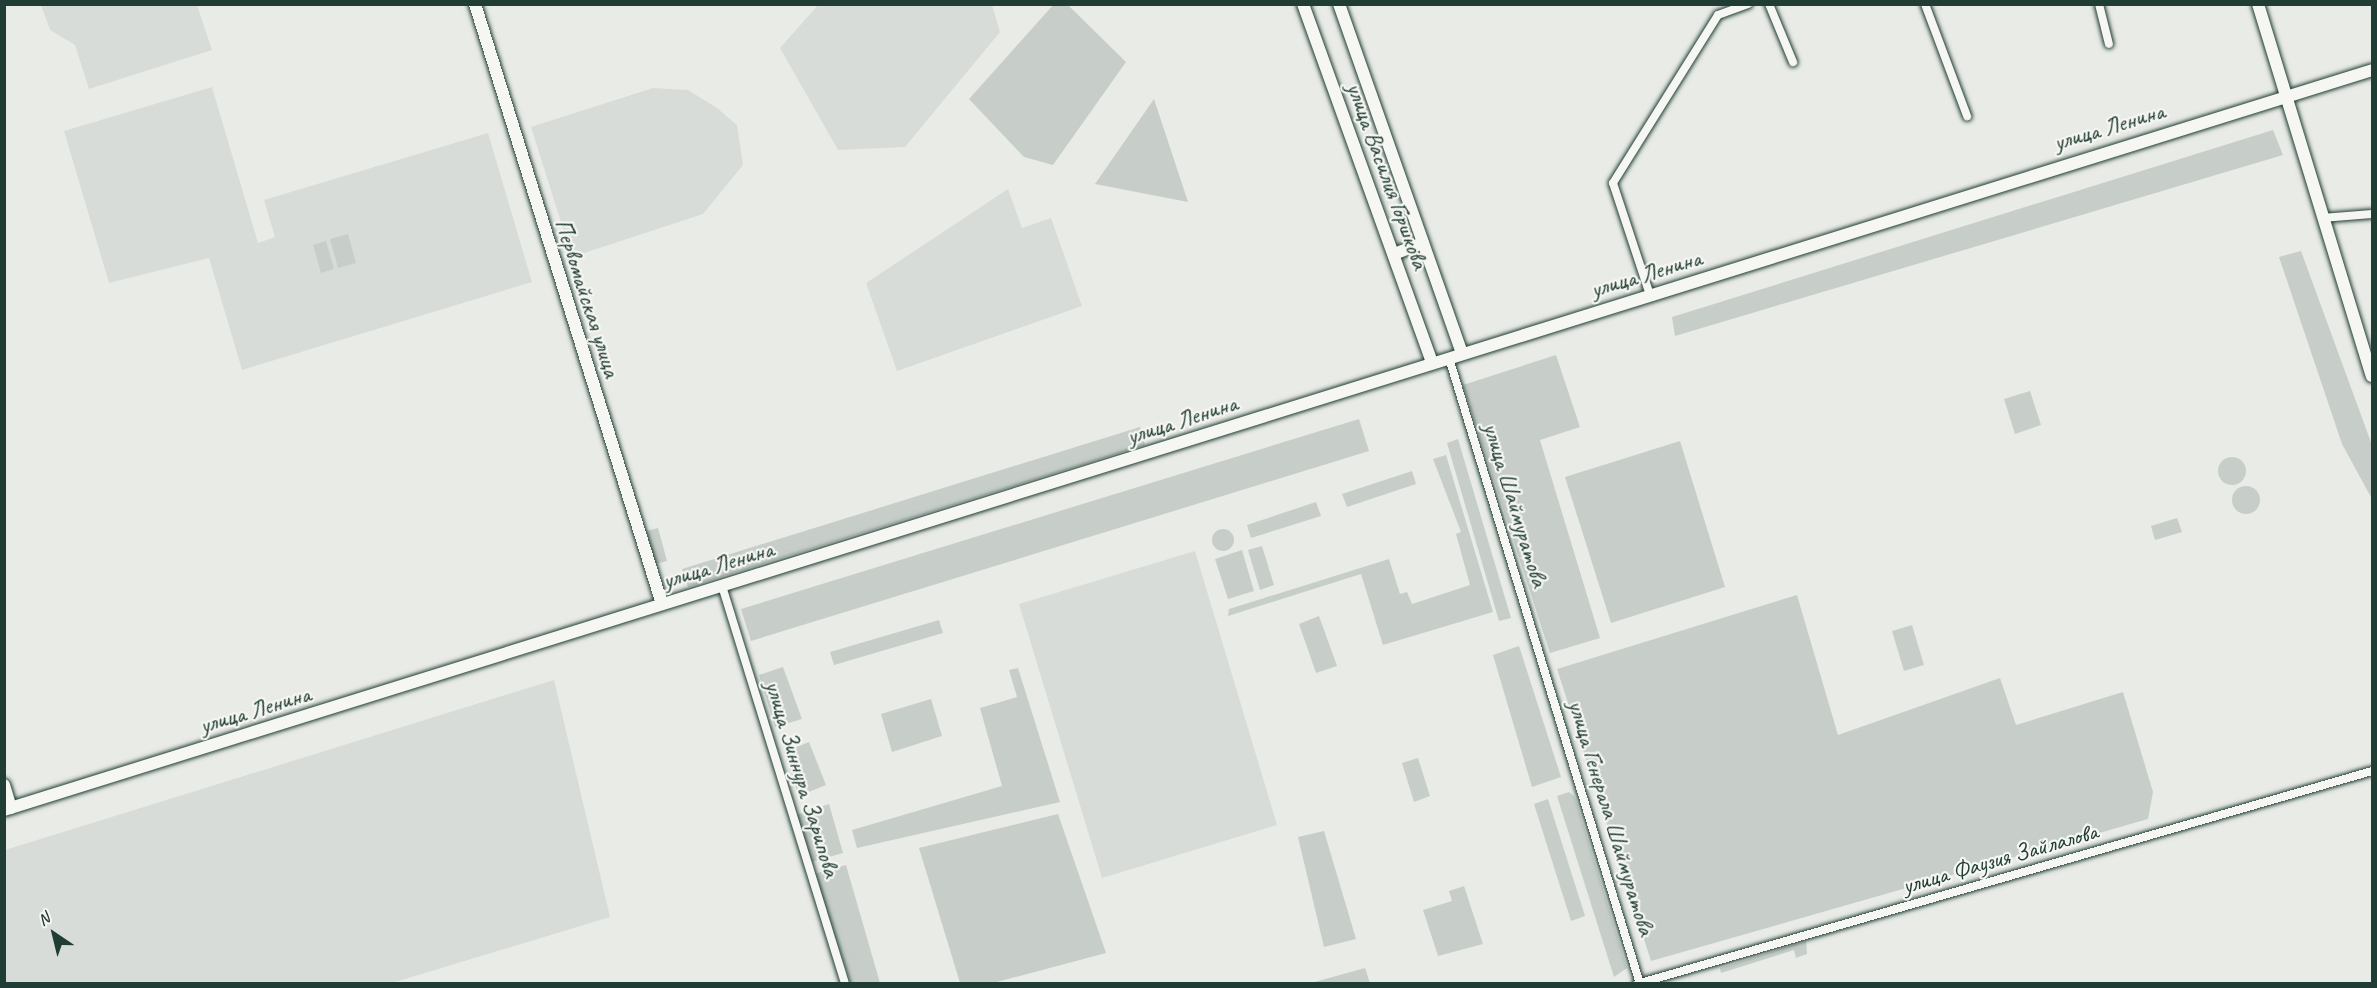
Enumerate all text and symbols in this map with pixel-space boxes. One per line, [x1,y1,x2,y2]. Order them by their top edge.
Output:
street label: улица Василия Горшкова [1340,80,1434,272]
street label: улица Ленина [2050,97,2168,157]
street label: Первомайская улица [548,214,626,382]
street label: улица Ленина [1587,244,1705,304]
street label: улица Ленина [1123,389,1241,451]
street label: улица Шаймуратова [1476,419,1554,591]
street label: улица Ленина [659,535,777,595]
street label: улица Зиннура Зарипова [758,677,846,881]
street label: улица Ленина [196,680,314,740]
street label: улица Генерала Шаймуратова [1561,696,1661,940]
street label: улица Фаузия Зайлалова [1899,817,2101,901]
north arrow [24,904,84,964]
text: N [34,908,53,930]

